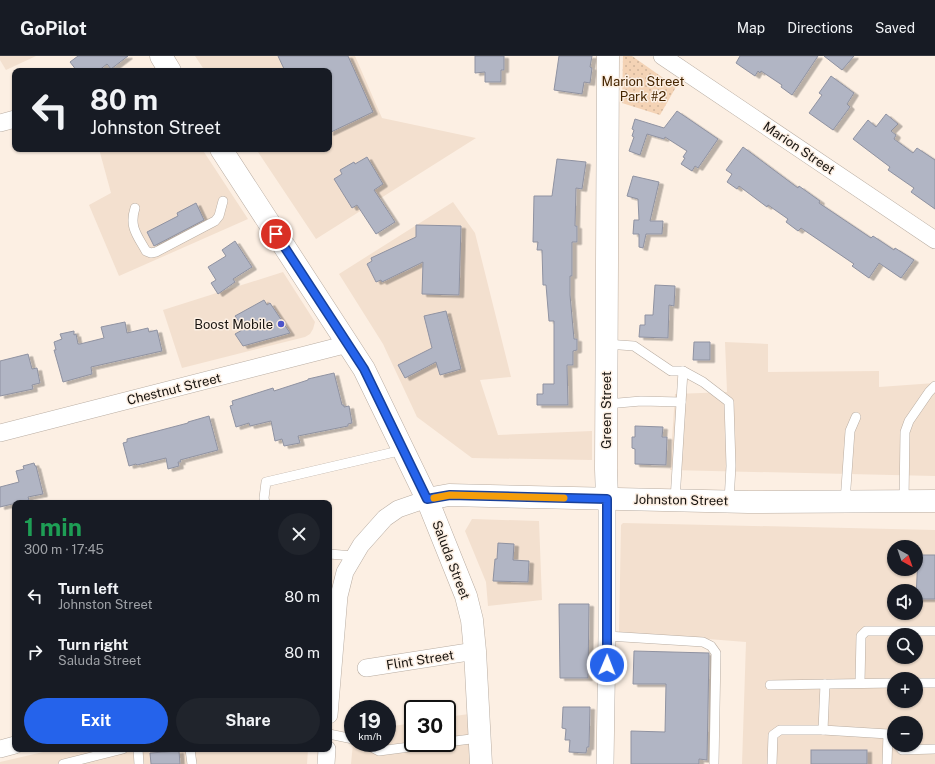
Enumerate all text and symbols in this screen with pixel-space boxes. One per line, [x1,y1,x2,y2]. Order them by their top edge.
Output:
text: GoPilot [20,17,87,39]
text: Map [737,20,765,36]
text: Directions [787,20,853,36]
text: Saved [875,20,915,36]
park label: Marion Street Park #2 [602,74,684,104]
text: 80 m [90,83,158,116]
icon: left [24,84,76,136]
text: Johnston Street [90,117,221,138]
street label: Marion Street [760,119,838,177]
pin [259,217,293,251]
icon: arrive [265,223,287,245]
place label: Boost Mobile [194,317,273,332]
marker: Boost Mobile [276,319,286,329]
street label: Chestnut Street [125,370,223,408]
street label: Green Street [599,371,614,449]
street label: Johnston Street [634,492,728,508]
text: 1 min [24,513,82,541]
button: close [278,513,320,555]
street label: Saluda Street [429,518,473,602]
north arrow [887,540,923,576]
map controls [887,540,923,752]
text: 300 m · 17:45 [24,542,104,557]
text: Turn left [58,580,119,597]
button: sound [887,584,923,620]
icon: left [24,585,46,607]
text: 80 m [285,588,320,605]
text: Johnston Street [58,597,153,612]
button: search [887,628,923,664]
text: Turn right [58,636,128,653]
icon: right [24,641,46,663]
text: 80 m [285,644,320,661]
position arrow [586,644,628,686]
street label: Flint Street [385,647,455,673]
text: Saluda Street [58,653,141,668]
button: + [887,672,923,708]
button: Exit [24,698,168,744]
button: Share [176,698,320,744]
speed limit sign: 30 [404,700,456,752]
text: 19 [359,709,381,733]
button: − [887,716,923,752]
text: km/h [358,730,382,742]

